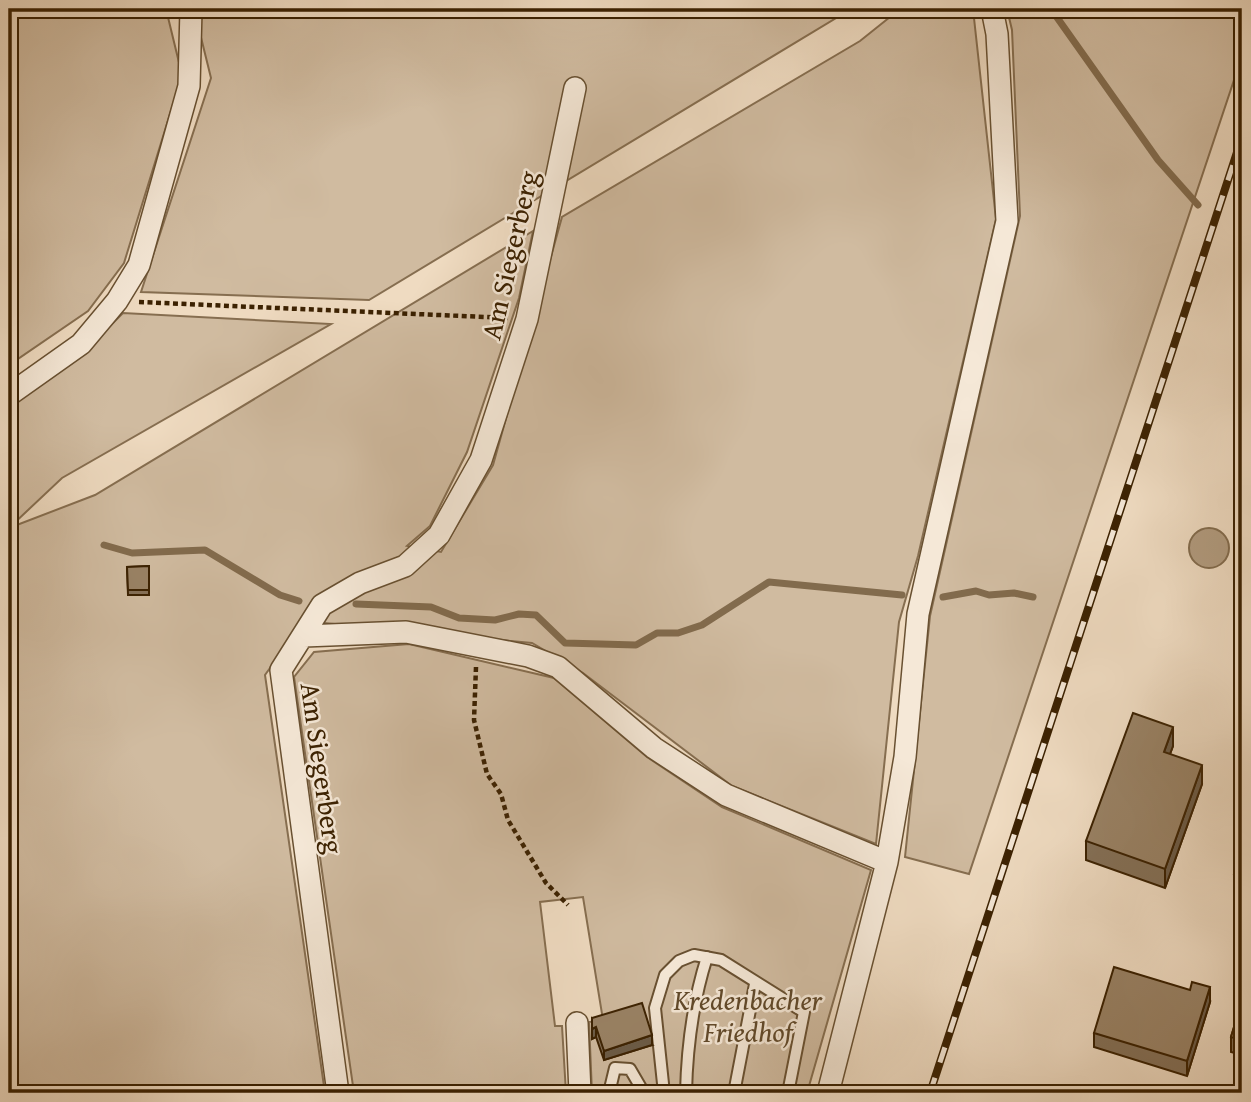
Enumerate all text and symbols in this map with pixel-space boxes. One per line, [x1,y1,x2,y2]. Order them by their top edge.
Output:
street label: Am Siegerberg [470,166,548,344]
street label: Am Siegerberg [291,680,355,856]
park label: Kredenbacher Friedhof [673,979,824,1052]

